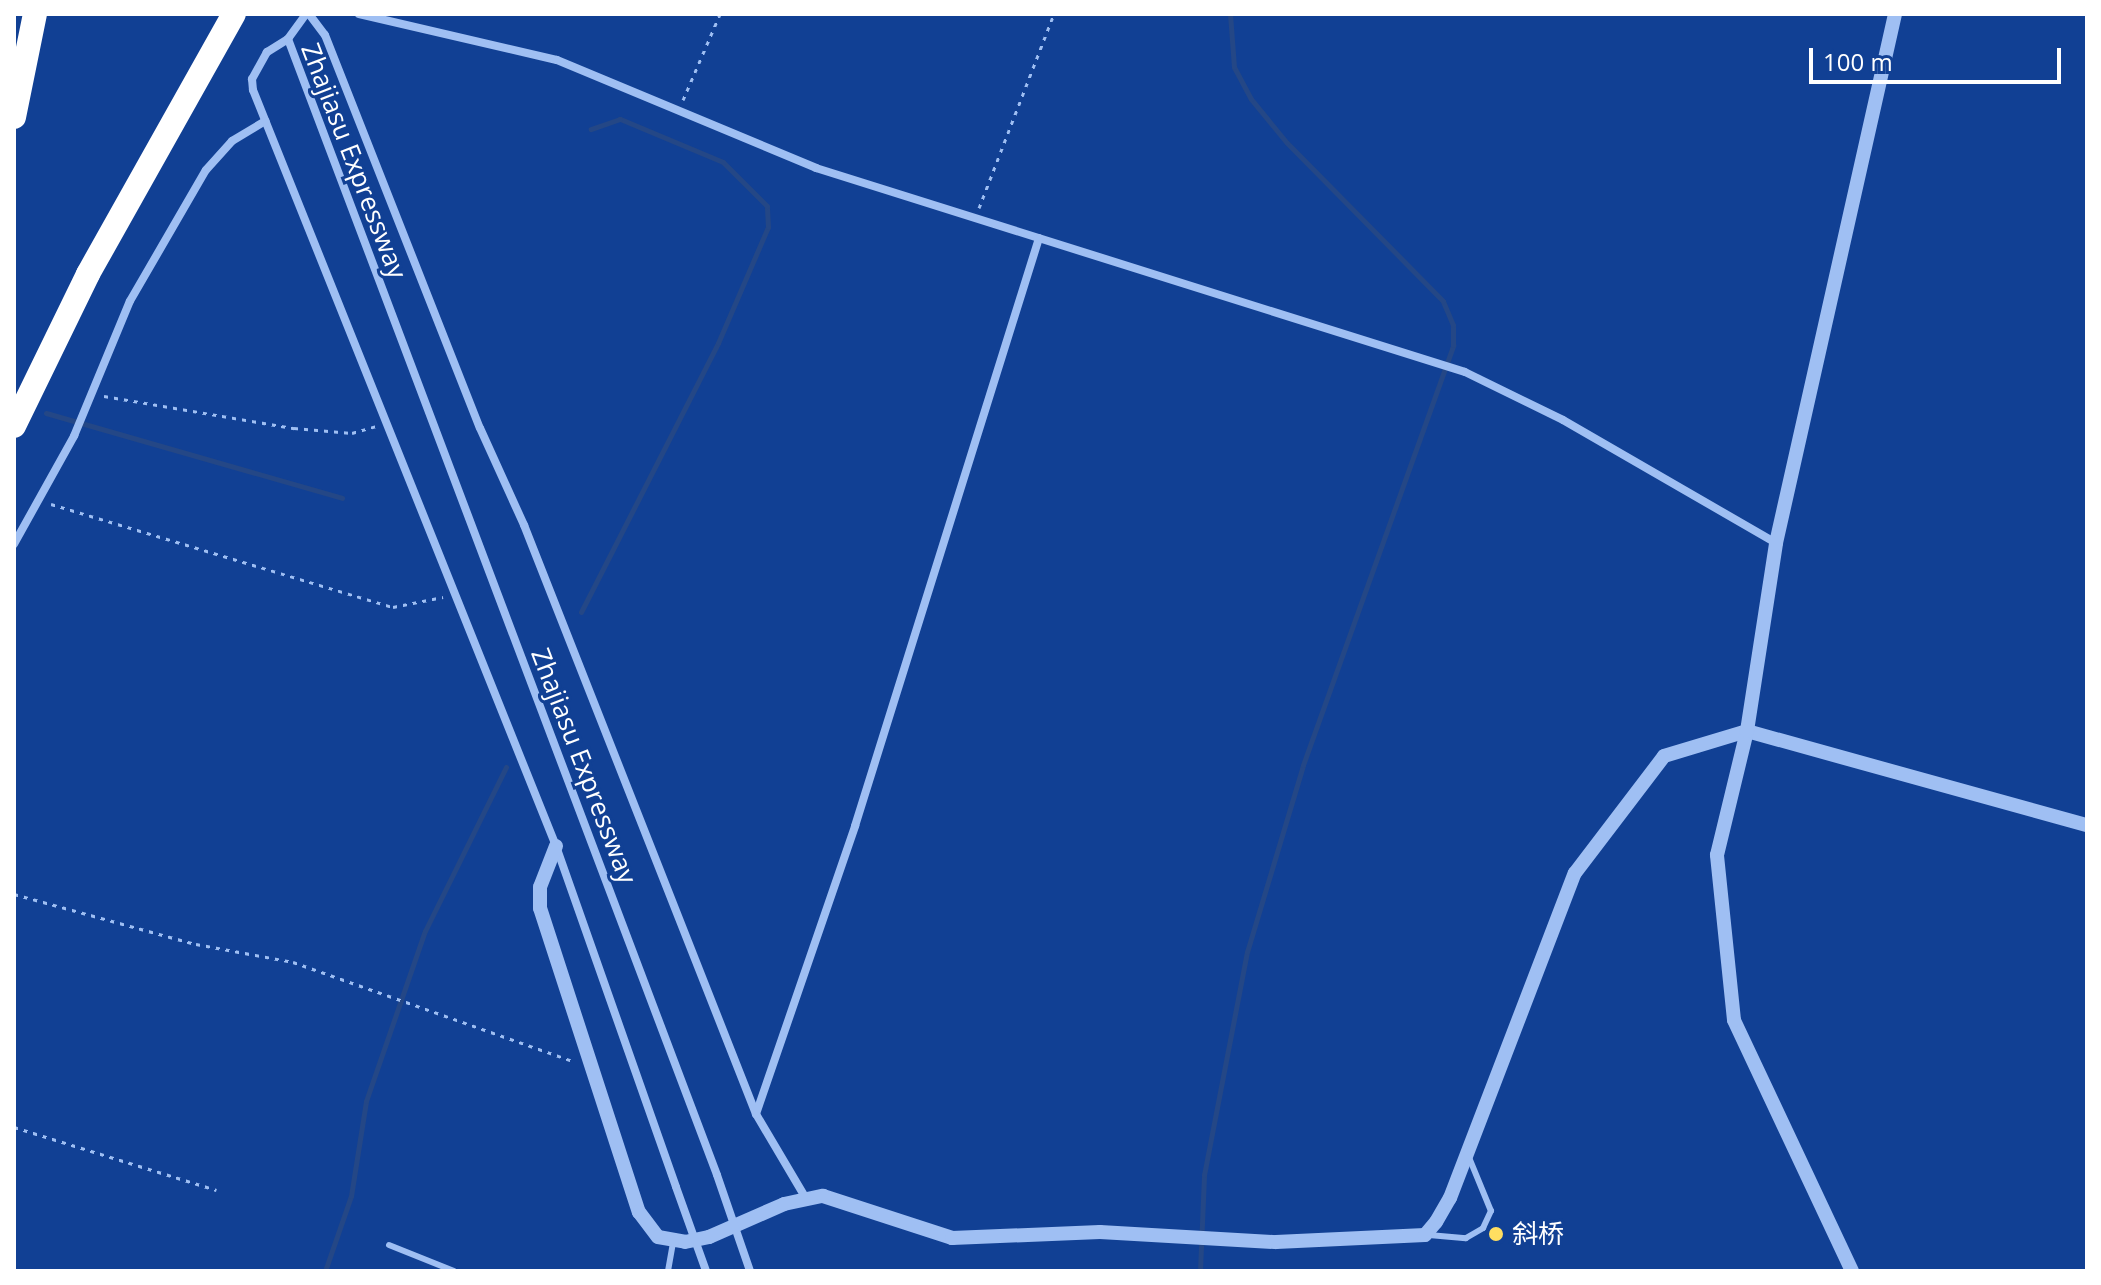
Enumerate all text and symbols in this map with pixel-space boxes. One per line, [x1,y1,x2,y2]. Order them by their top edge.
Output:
scale bar [1813,32,2065,82]
street label: Zhajiasu Expressway [295,39,413,283]
text: 100 m [1823,45,1893,78]
street label: Zhajiasu Expressway [525,644,643,888]
place label: 斜桥 [1512,1218,1564,1250]
marker: 斜桥 [1487,1225,1505,1243]

